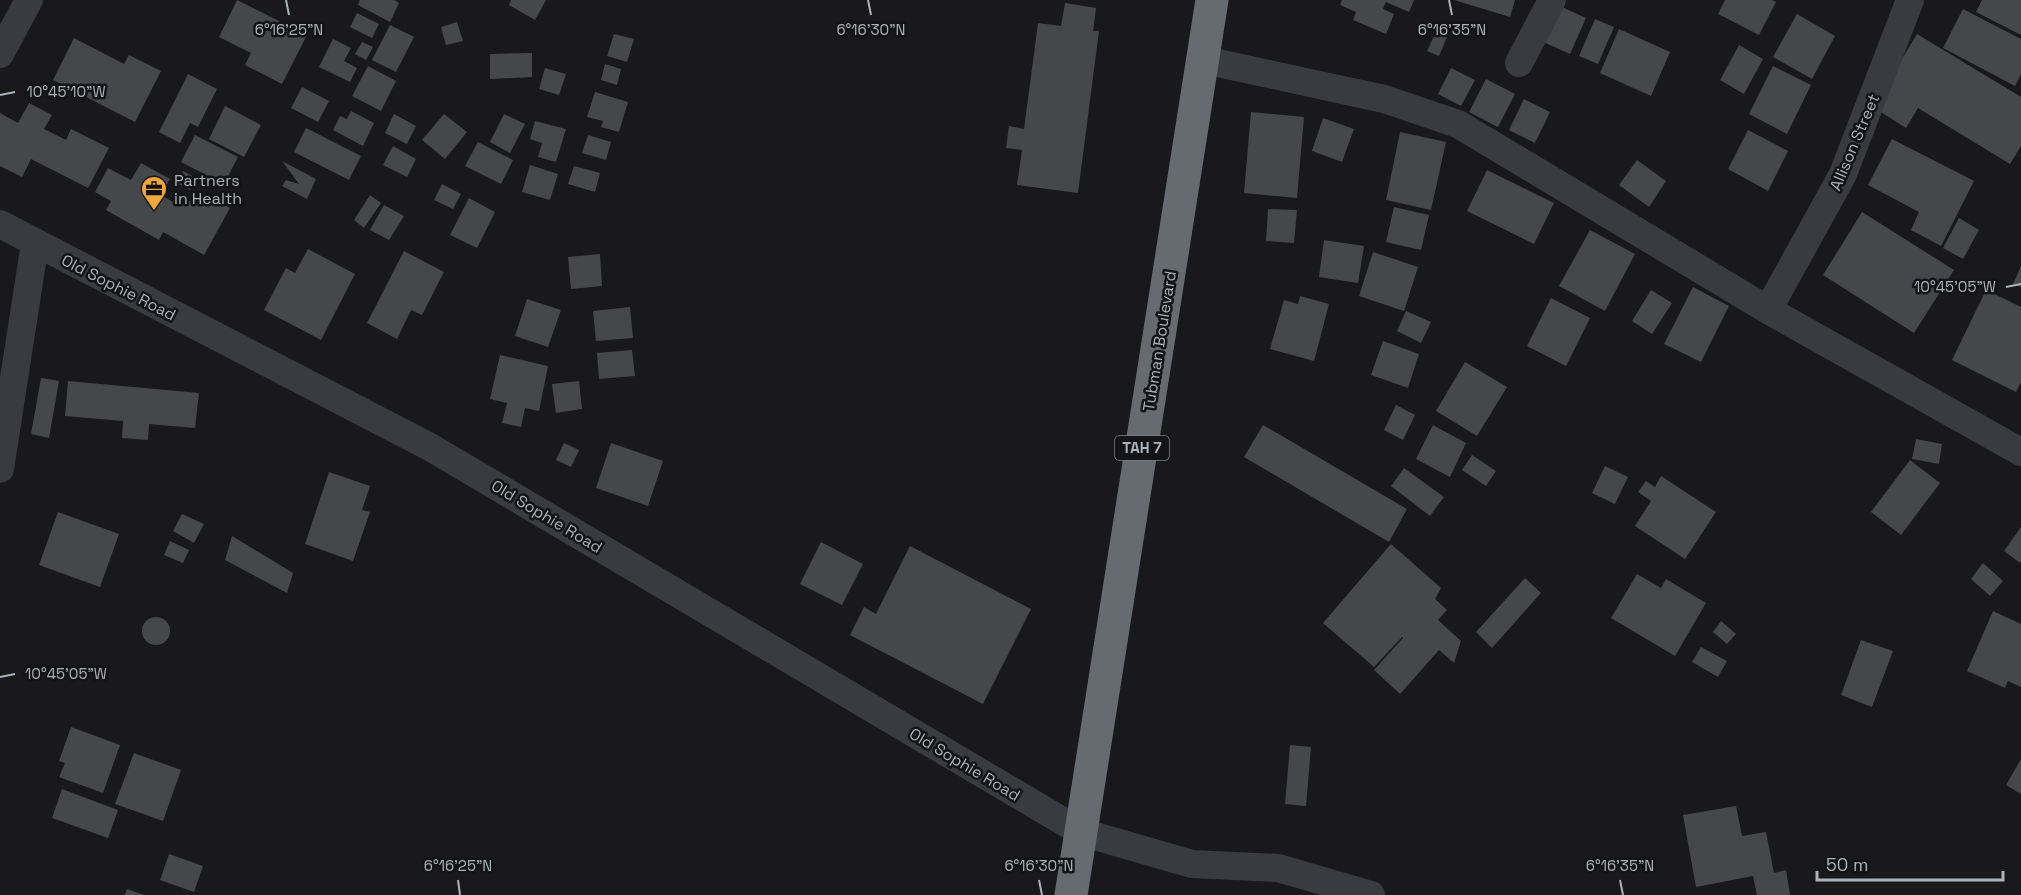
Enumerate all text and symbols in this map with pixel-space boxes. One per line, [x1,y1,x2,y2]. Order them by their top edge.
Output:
text: 6°16'25"N [255,20,323,39]
text: 6°16'30"N [836,20,906,39]
text: 6°16'35"N [1418,20,1486,39]
text: 10°45'10"W [26,82,106,101]
street label: Allison Street [1825,91,1884,194]
place label: Partners in Health [174,170,242,209]
office icon: Partners in Health [139,174,169,212]
street label: Old Sophie Road [58,250,180,325]
street label: Tubman Boulevard [1138,269,1181,413]
text: 10°45'05"W [1914,277,1996,296]
road number: TAH 7 [1115,436,1169,460]
street label: Old Sophie Road [487,475,606,558]
text: 10°45'05"W [25,664,107,683]
street label: Old Sophie Road [905,723,1024,806]
scale bar [1817,844,2003,882]
text: 50 m [1826,853,1868,876]
text: 6°16'25"N [424,856,492,875]
text: 6°16'30"N [1004,856,1074,875]
text: 6°16'35"N [1586,856,1654,875]

